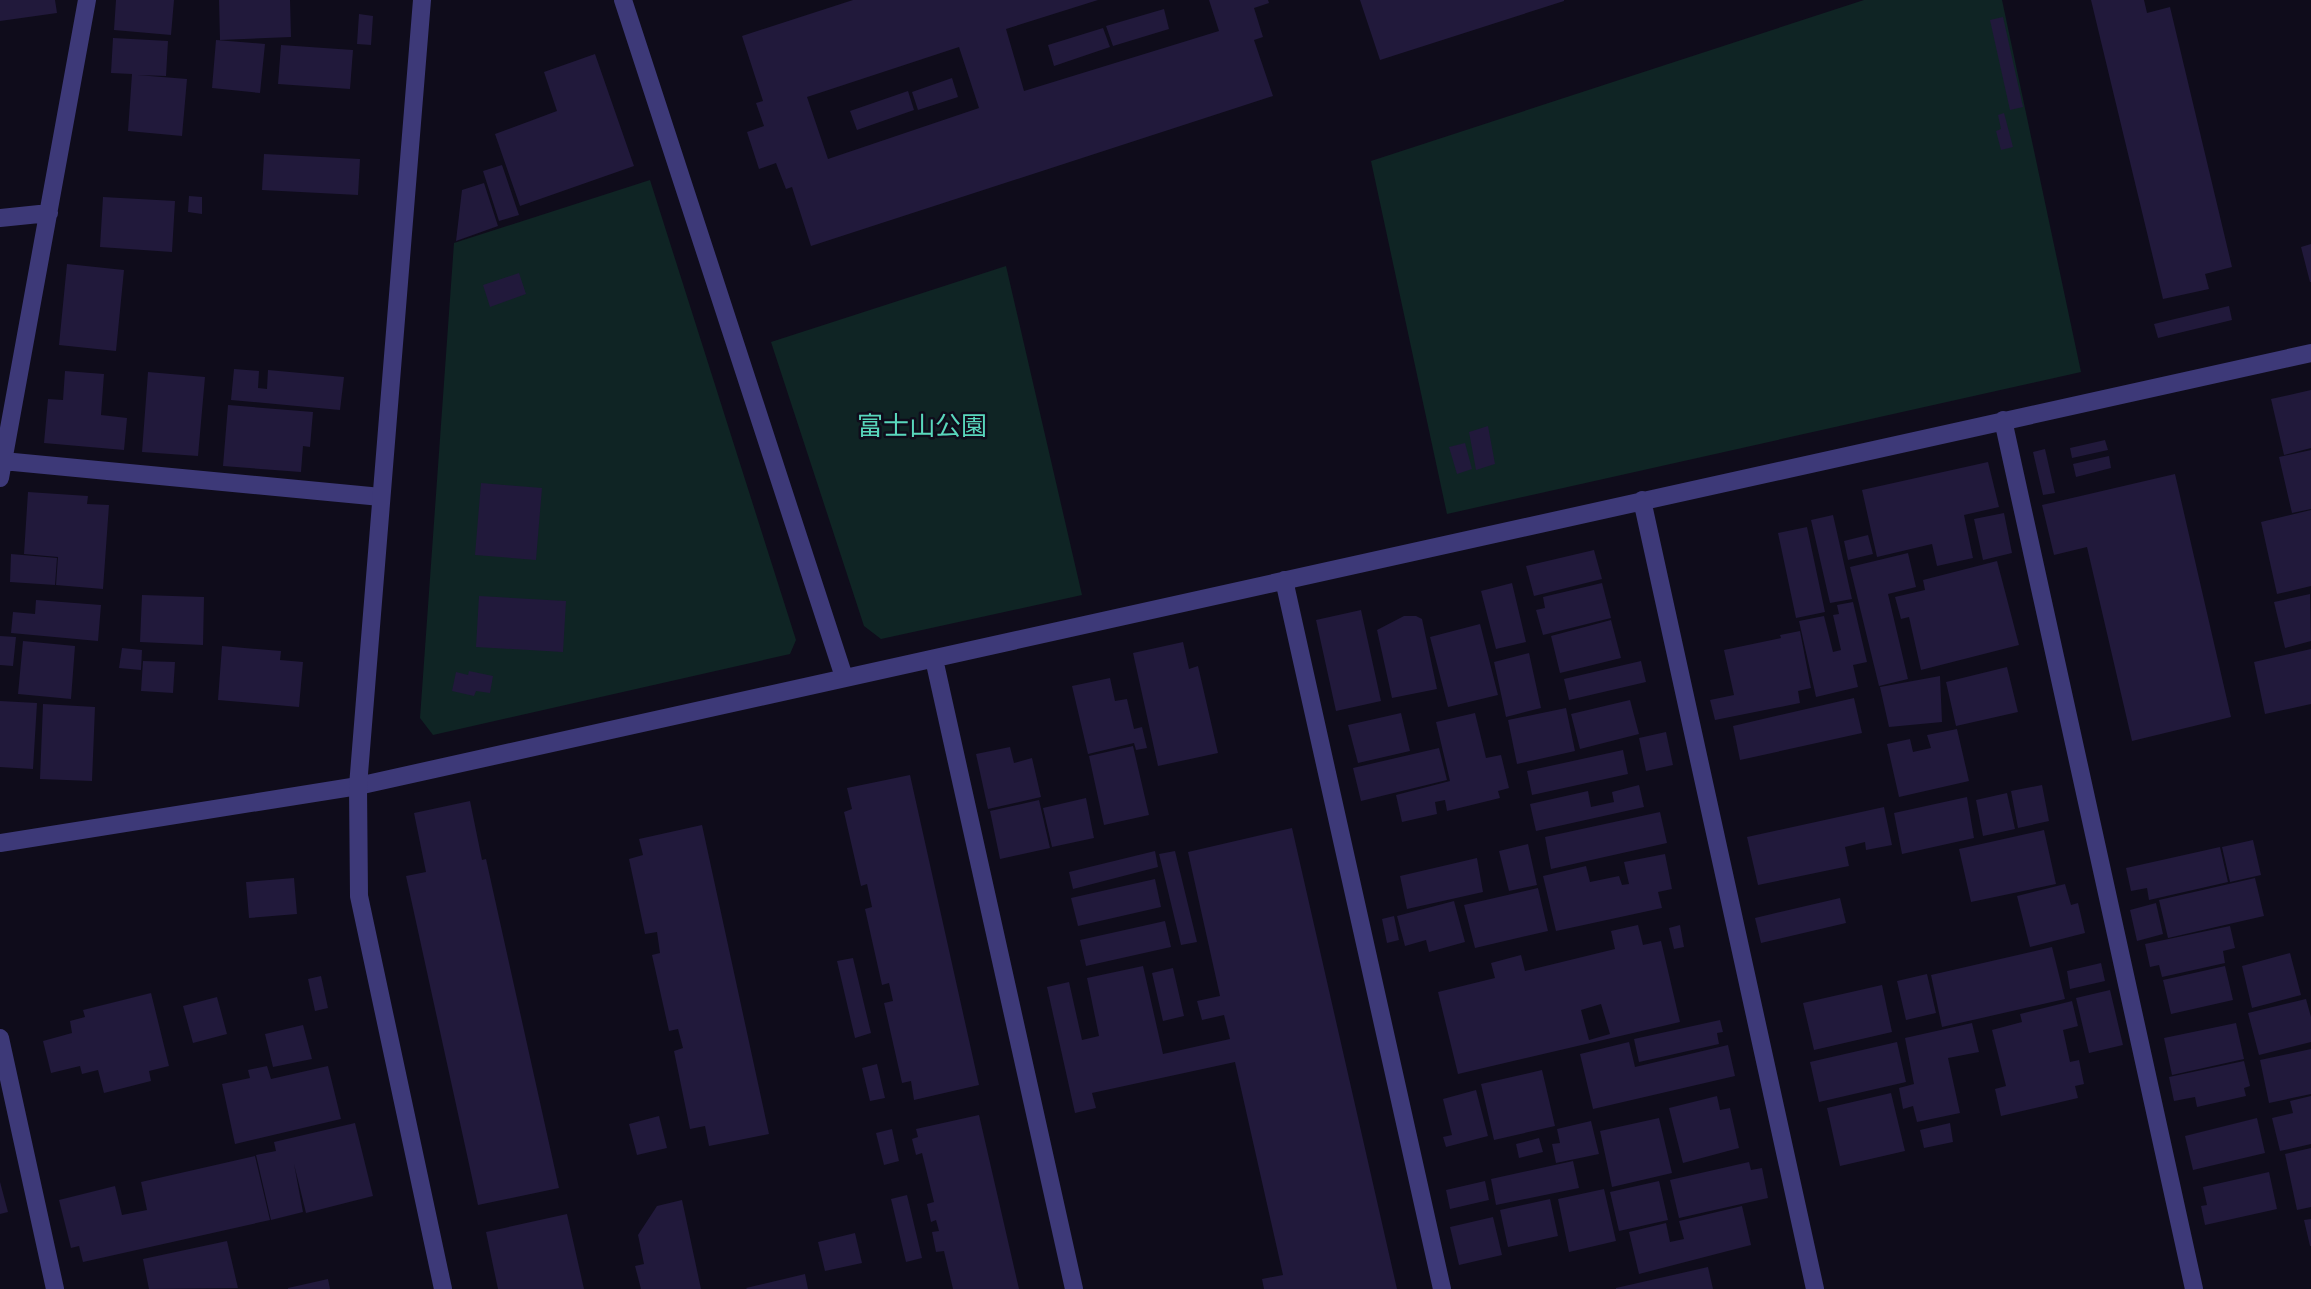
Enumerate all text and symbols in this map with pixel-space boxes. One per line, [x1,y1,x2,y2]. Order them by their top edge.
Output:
park label: 富士山公園 [857,409,987,442]

